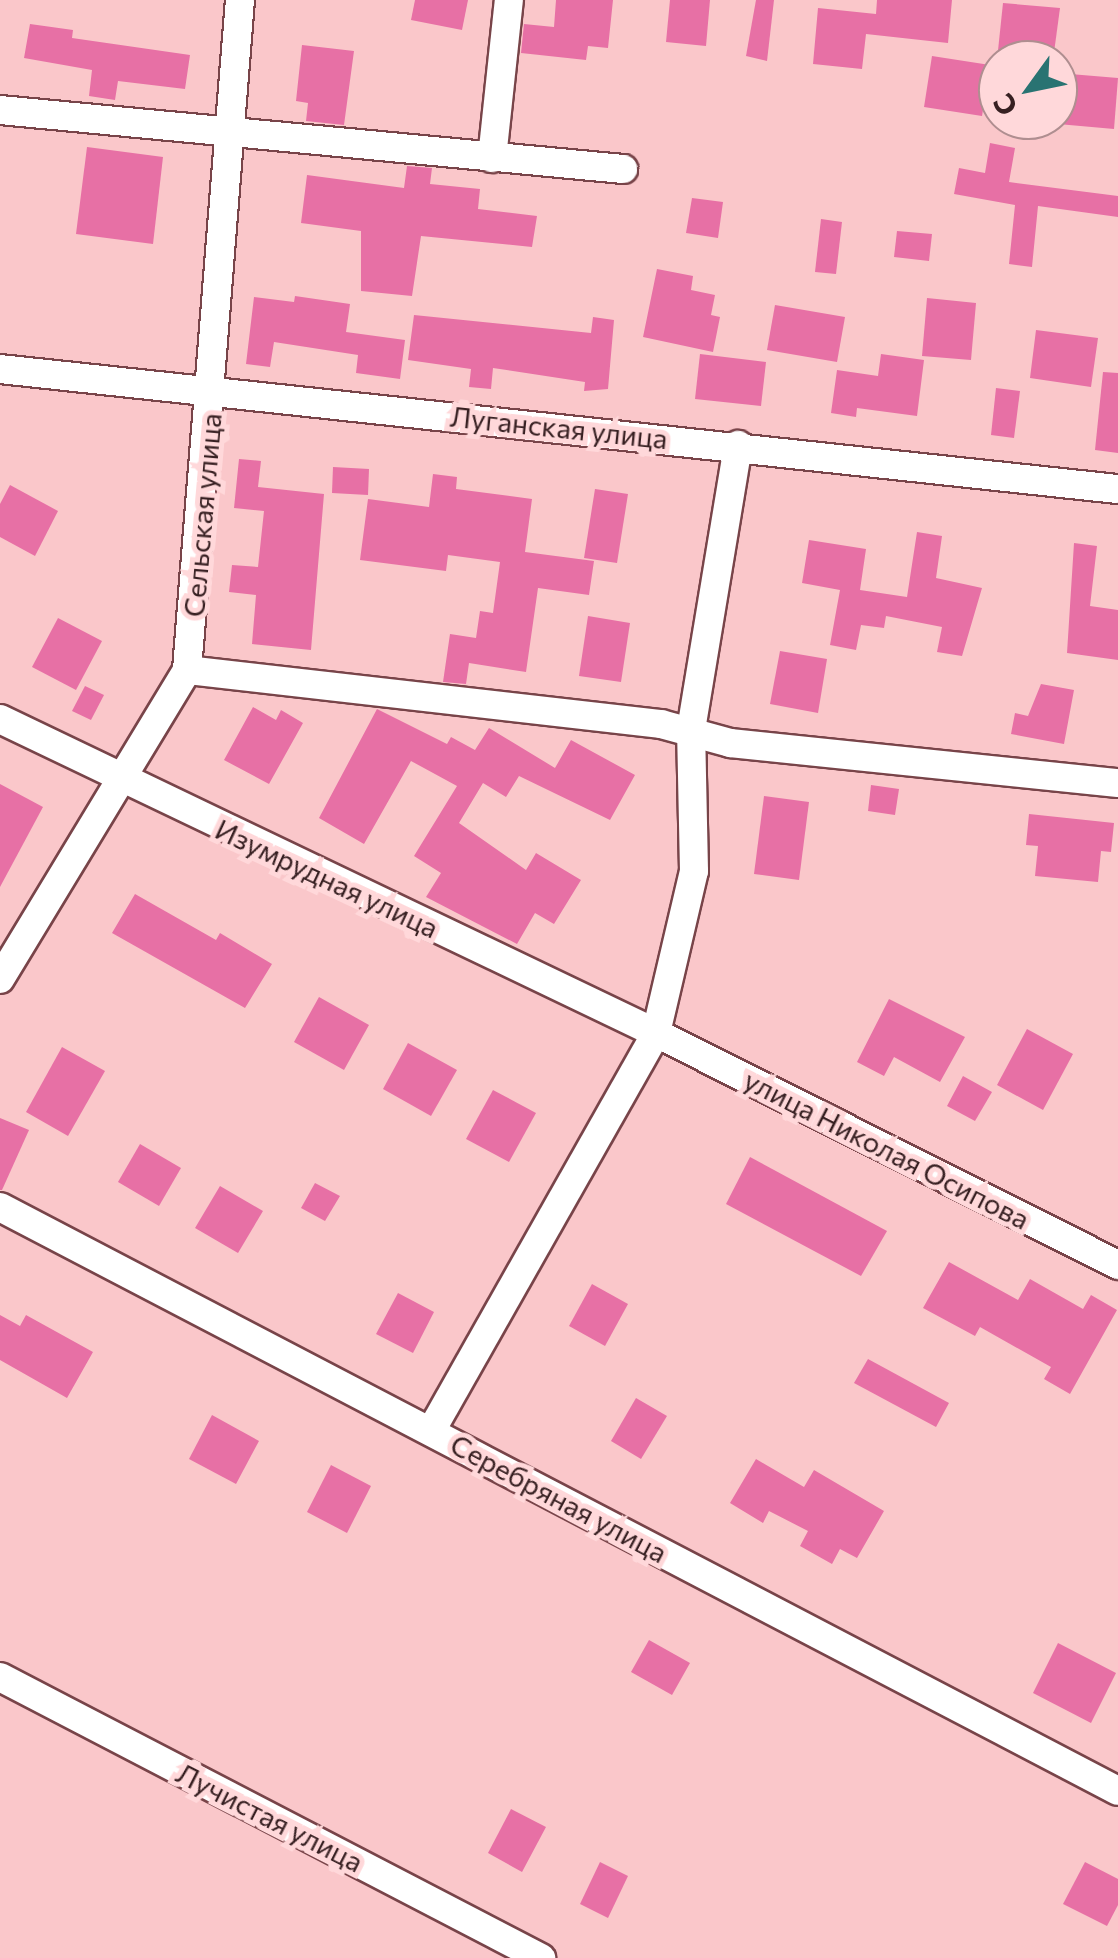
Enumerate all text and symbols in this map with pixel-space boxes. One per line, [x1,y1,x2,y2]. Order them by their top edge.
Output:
north arrow [978,40,1078,140]
text: С [985,88,1024,123]
street label: Луганская улица [449,399,669,455]
street label: Сельская улица [176,412,228,618]
street label: Изумрудная улица [210,812,444,944]
street label: улица Николая Осипова [739,1062,1035,1236]
street label: Серебряная улица [445,1427,673,1569]
street label: Лучистая улица [171,1756,369,1878]

